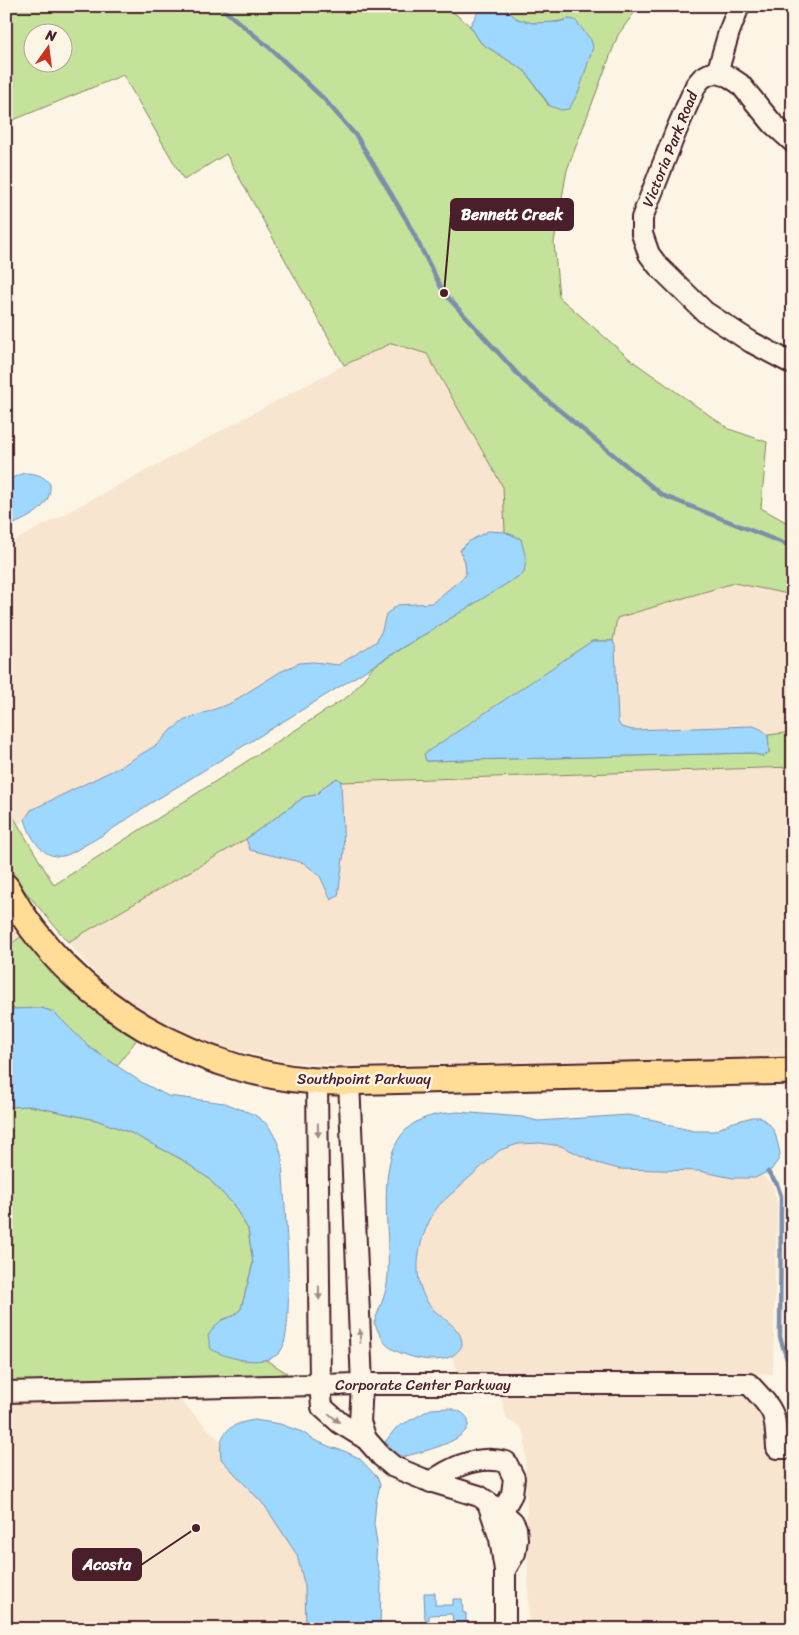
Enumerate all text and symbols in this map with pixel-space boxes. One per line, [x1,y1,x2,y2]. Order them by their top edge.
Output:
north arrow [22,22,72,72]
text: N [42,22,59,49]
street label: Victoria Park Road [635,86,706,211]
callout: Bennett Creek [451,199,573,230]
text: Bennett Creek [461,200,564,229]
street label: Southpoint Parkway [297,1066,431,1092]
one-way arrow [314,1122,322,1138]
one-way arrow [315,1285,323,1301]
one-way arrow [356,1327,364,1343]
street label: Corporate Center Parkway [335,1372,511,1398]
one-way arrow [328,1412,341,1423]
callout: Acosta [73,1549,141,1580]
text: Acosta [82,1550,132,1579]

